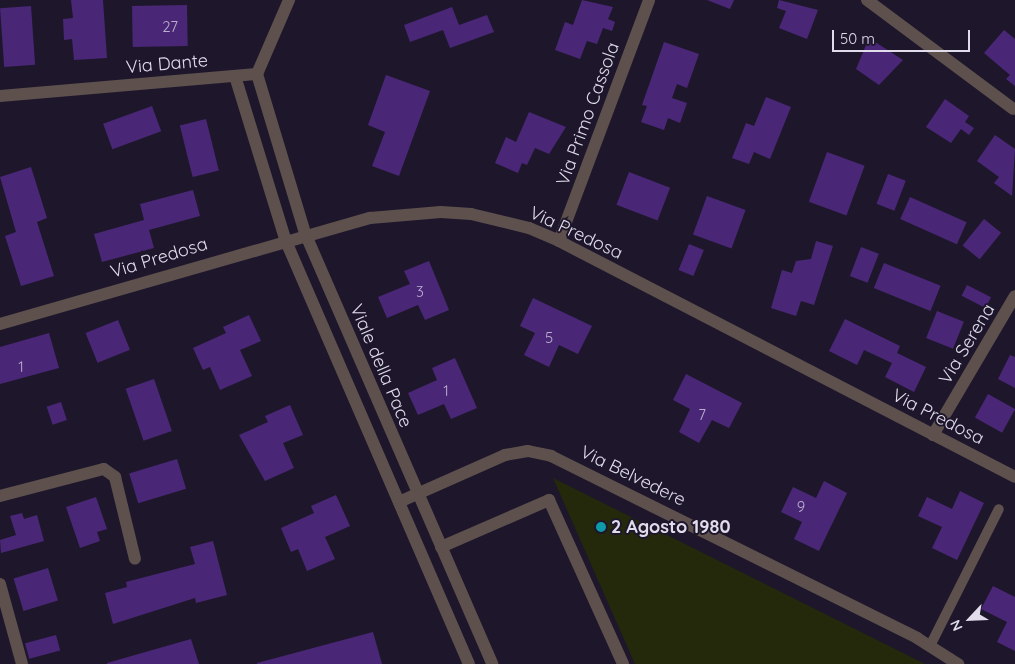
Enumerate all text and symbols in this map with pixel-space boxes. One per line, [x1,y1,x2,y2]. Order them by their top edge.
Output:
house number: 27 [162,18,178,36]
scale bar [835,20,972,52]
text: 50 m [840,29,875,48]
street label: Via Primo Cassola [552,39,624,189]
street label: Via Dante [125,50,209,78]
street label: Via Predosa [526,202,626,264]
street label: Via Predosa [108,233,210,283]
house number: 3 [416,283,424,301]
street label: Via Serena [935,300,999,388]
street label: Viale della Pace [345,301,417,431]
house number: 5 [545,329,553,347]
house number: 1 [18,358,24,376]
house number: 1 [443,382,449,400]
street label: Via Predosa [888,385,988,449]
house number: 7 [698,406,706,424]
street label: Via Belvedere [577,441,689,511]
house number: 9 [797,498,805,516]
place label: 2 Agosto 1980 [611,516,731,538]
marker: 2 Agosto 1980 [595,521,607,533]
north arrow [945,594,995,644]
text: N [946,617,967,634]

